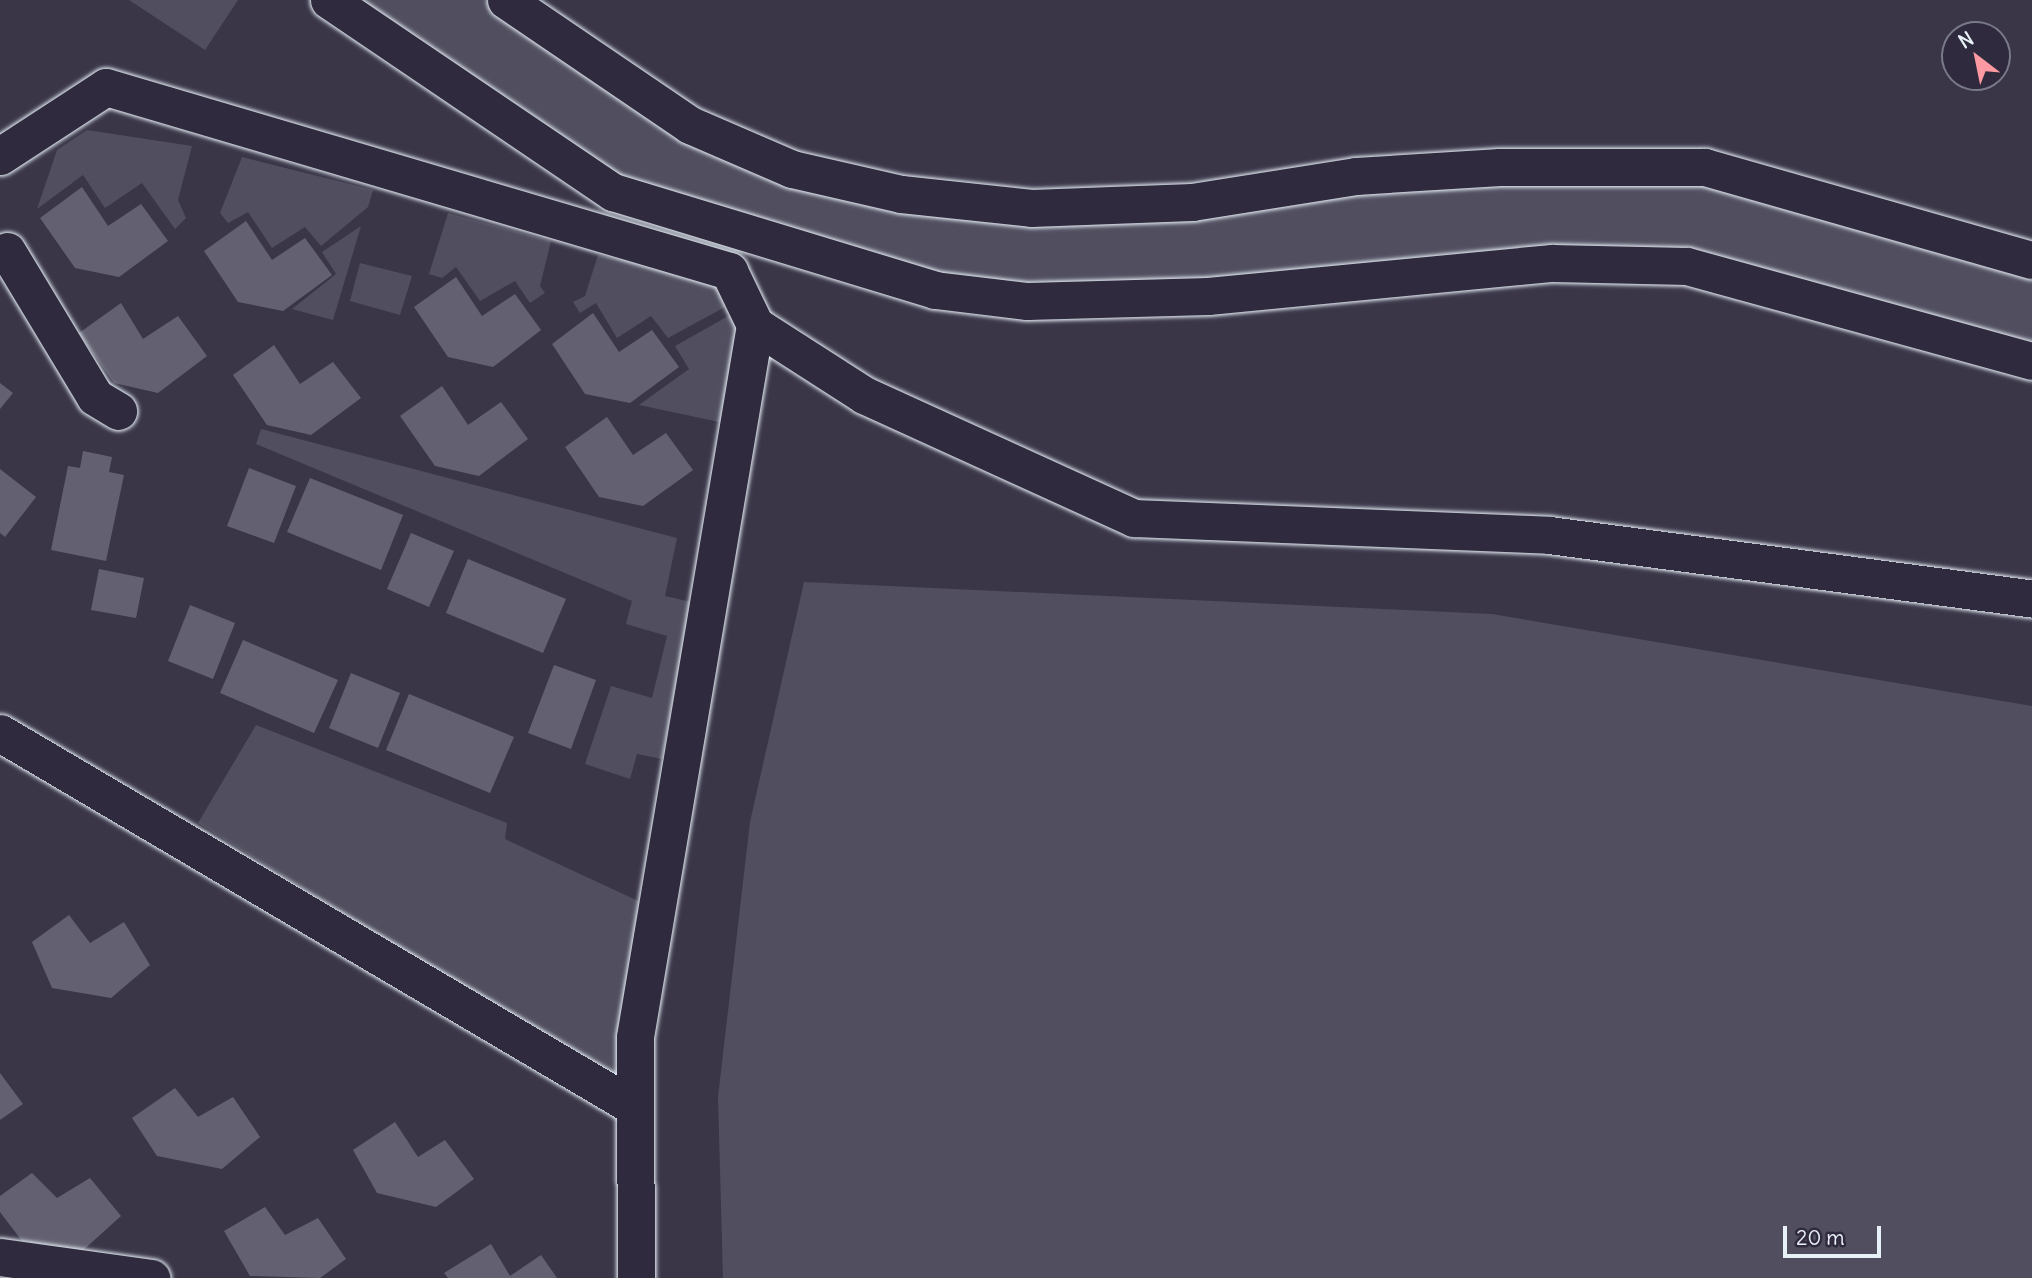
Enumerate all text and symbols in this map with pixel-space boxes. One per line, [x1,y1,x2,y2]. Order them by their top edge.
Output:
north arrow [1941,21,2011,91]
text: N [1954,26,1978,54]
scale bar [1787,1212,1885,1256]
text: 20 m [1796,1224,1845,1251]

